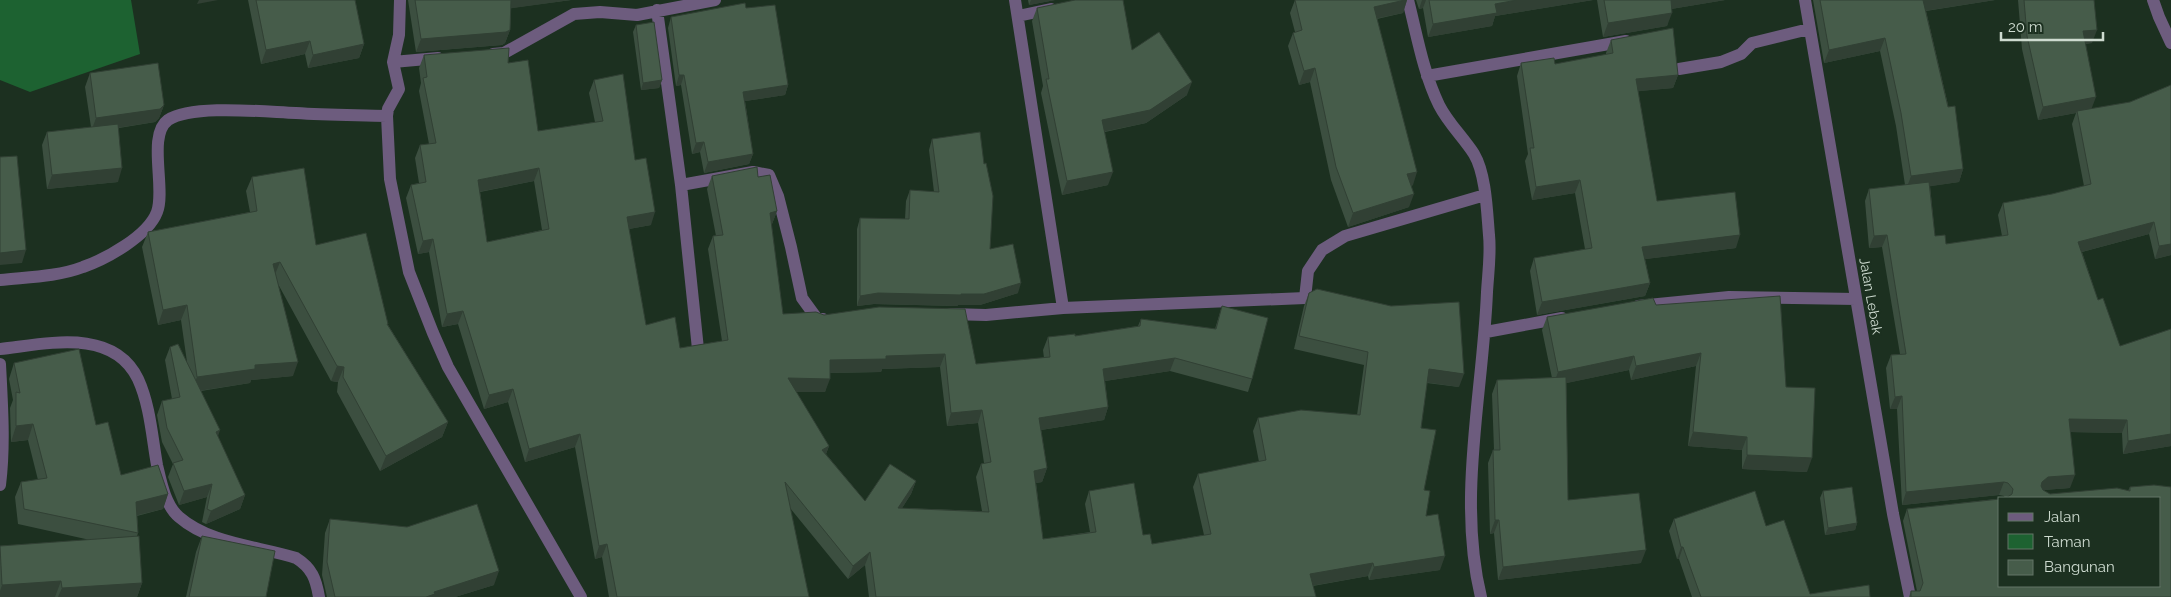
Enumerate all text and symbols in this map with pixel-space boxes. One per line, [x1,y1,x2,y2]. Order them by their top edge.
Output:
scale bar [2001,10,2104,42]
text: 20 m [2008,18,2043,36]
street label: Jalan Lebak [1856,257,1886,336]
legend [1998,497,2161,587]
text: Jalan [2044,508,2080,526]
text: Taman [2044,533,2090,551]
text: Bangunan [2044,558,2115,576]

